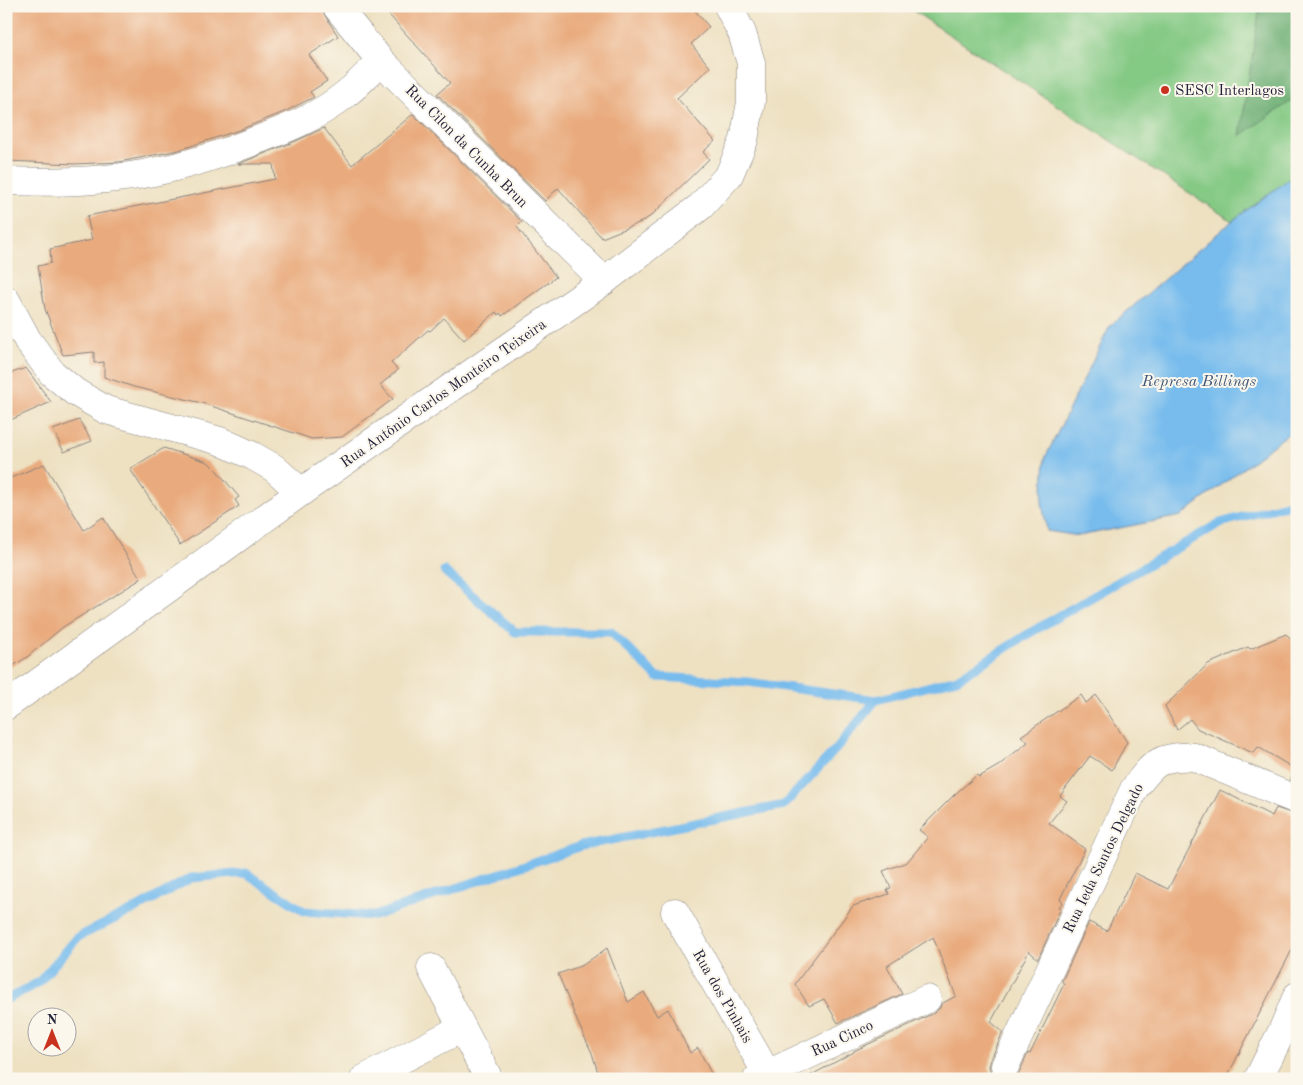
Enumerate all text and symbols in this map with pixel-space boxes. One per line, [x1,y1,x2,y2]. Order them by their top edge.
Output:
street label: Rua Cilon da Cunha Brun [402,83,530,211]
marker: SESC Interlagos [1159,84,1171,96]
place label: SESC Interlagos [1175,84,1284,99]
street label: Rua Antônio Carlos Monteiro Teixeira [338,317,550,471]
water label: Represa Billings [1141,374,1257,390]
street label: Rua Ieda Santos Delgado [1062,782,1147,936]
street label: Rua dos Pinhais [689,948,754,1046]
north arrow [28,1008,78,1058]
text: N [47,1013,58,1027]
street label: Rua Cinco [809,1019,876,1060]

